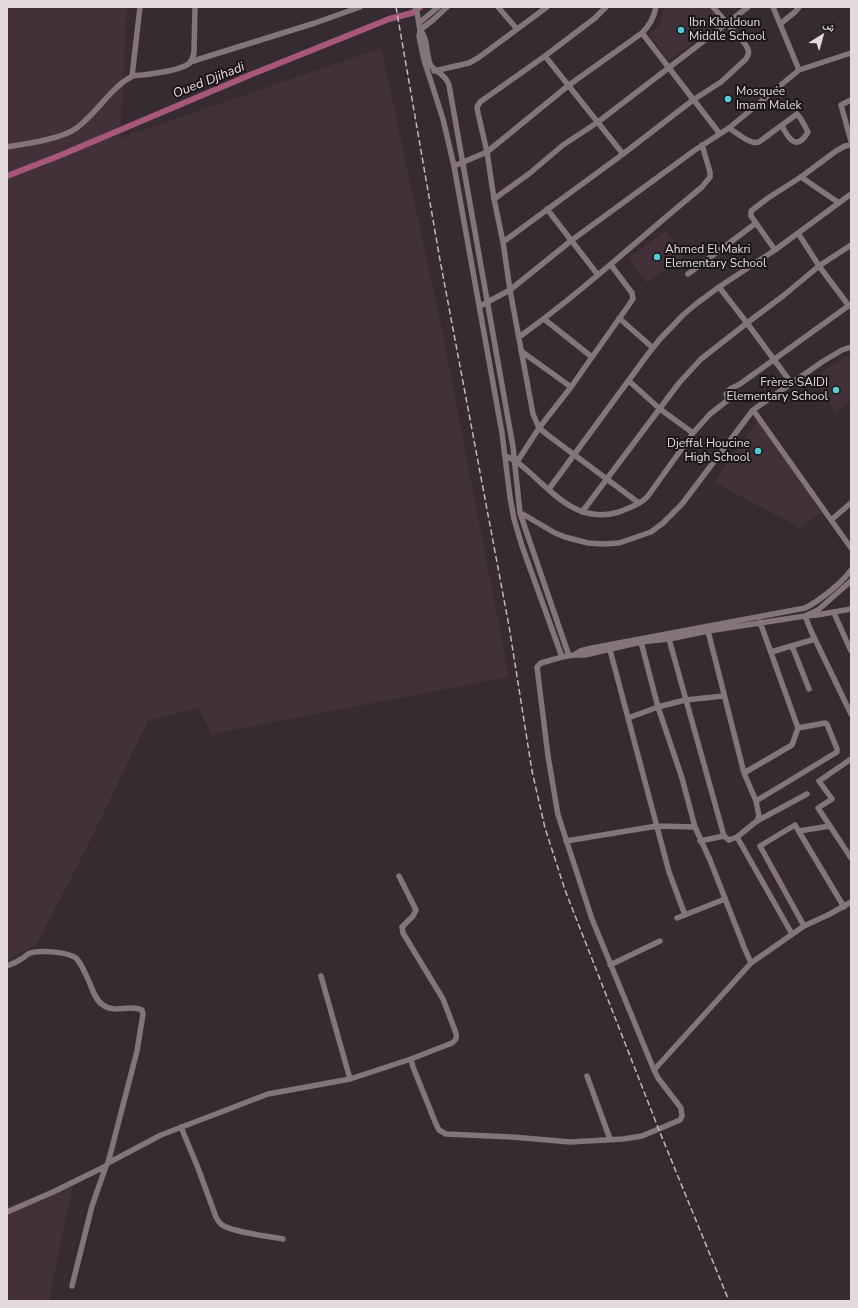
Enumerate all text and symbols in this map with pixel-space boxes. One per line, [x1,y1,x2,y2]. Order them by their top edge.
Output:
place label: Ibn Khaldoun Middle School [689,16,766,44]
north arrow [802,16,842,56]
text: ش [820,17,839,36]
marker: Ibn Khaldoun Middle School [676,25,686,35]
water label: Oued Djihadi [171,60,247,102]
place label: Mosquée Imam Malek [736,85,802,113]
marker: Mosquée Imam Malek [723,94,733,104]
place label: Ahmed El Makri Elementary School [665,243,766,271]
marker: Ahmed El Makri Elementary School [652,252,662,262]
place label: Frères SAIDI Elementary School [727,376,828,404]
marker: Frères SAIDI Elementary School [831,385,841,395]
place label: Djeffal Houcine High School [667,437,750,465]
marker: Djeffal Houcine High School [753,446,763,456]

